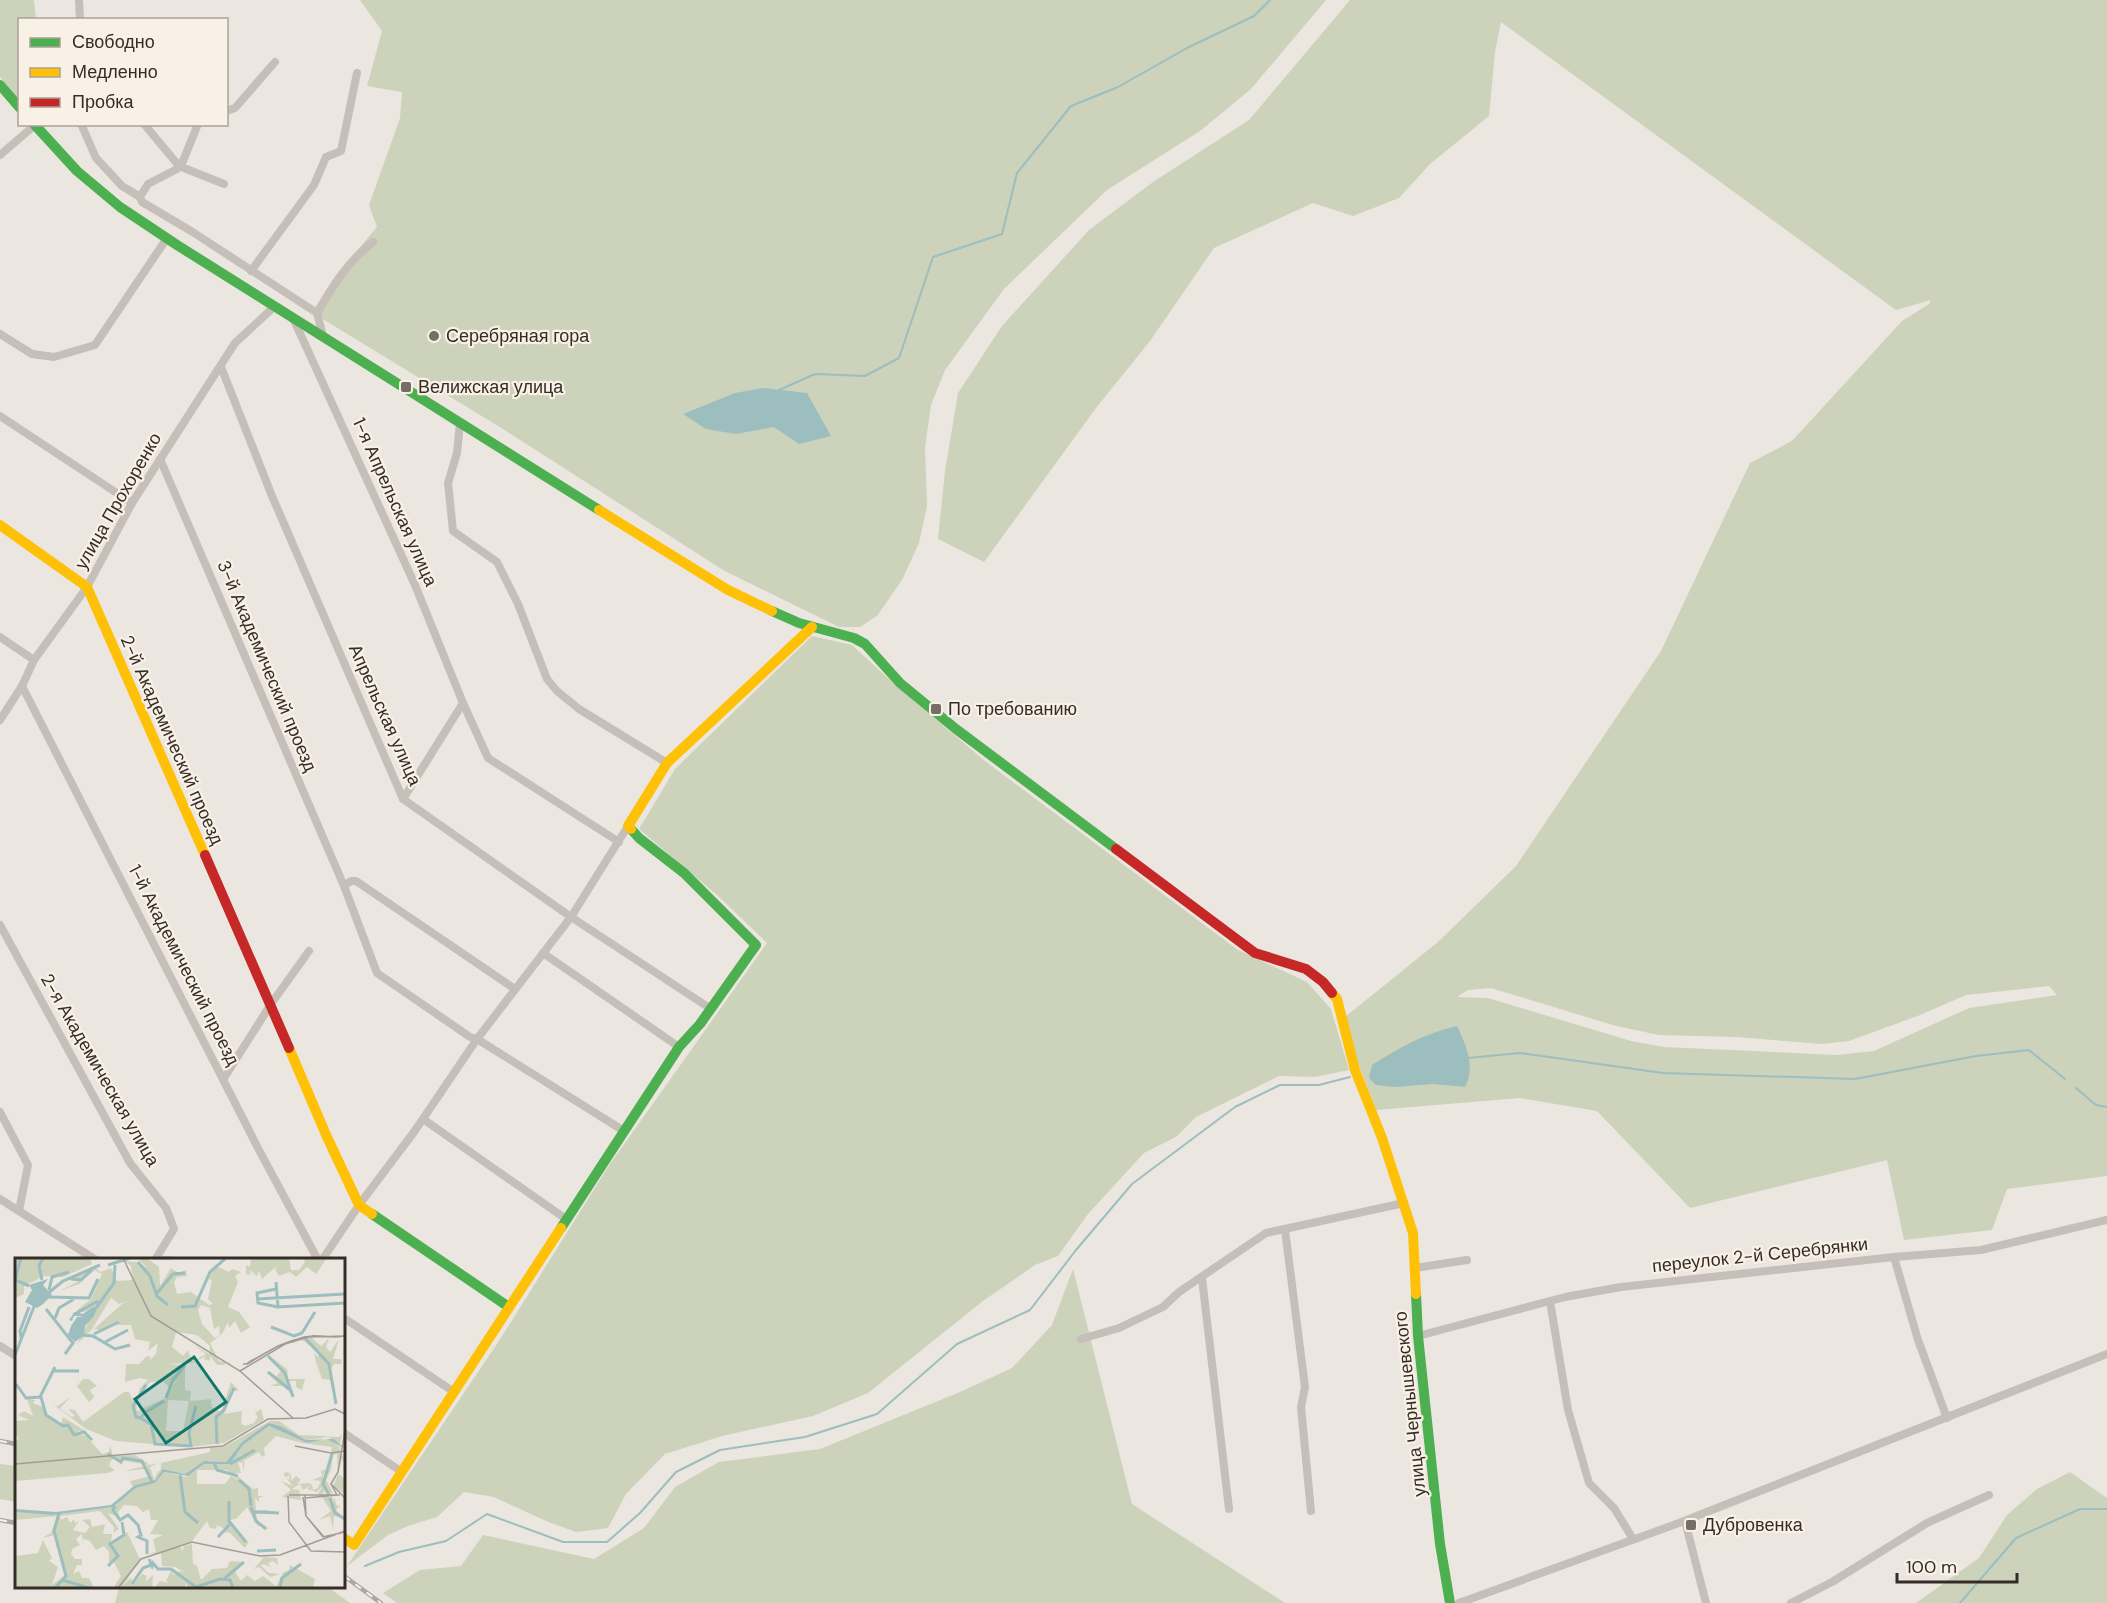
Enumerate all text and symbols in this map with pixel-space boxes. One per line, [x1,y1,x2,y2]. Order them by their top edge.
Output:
legend [18,18,228,126]
text: Свободно [72,30,155,54]
text: Медленно [72,60,158,84]
text: Пробка [72,90,135,114]
place label: Серебряная гора [446,324,590,348]
marker: Серебряная гора [427,329,441,343]
place label: Велижская улица [418,375,564,399]
marker: Велижская улица [399,380,413,394]
street label: 1-я Апрельская улица [347,414,443,591]
street label: улица Прохоренко [69,428,167,574]
street label: 3-й Академический проезд [212,557,323,776]
street label: 2-й Академический проезд [115,631,229,849]
street label: Апрельская улица [343,641,427,790]
place label: По требованию [948,697,1077,721]
marker: По требованию [929,702,943,716]
street label: 1-й Академический проезд [123,860,245,1070]
street label: 2-я Академическая улица [35,969,166,1171]
street label: переулок 2-й Серебрянки [1651,1232,1869,1278]
inset map [15,1258,345,1588]
street label: улица Чернышевского [1388,1310,1432,1498]
place label: Дубровенка [1703,1513,1804,1537]
marker: Дубровенка [1684,1518,1698,1532]
scale bar [1897,1546,2017,1584]
text: 100 m [1906,1555,1957,1579]

